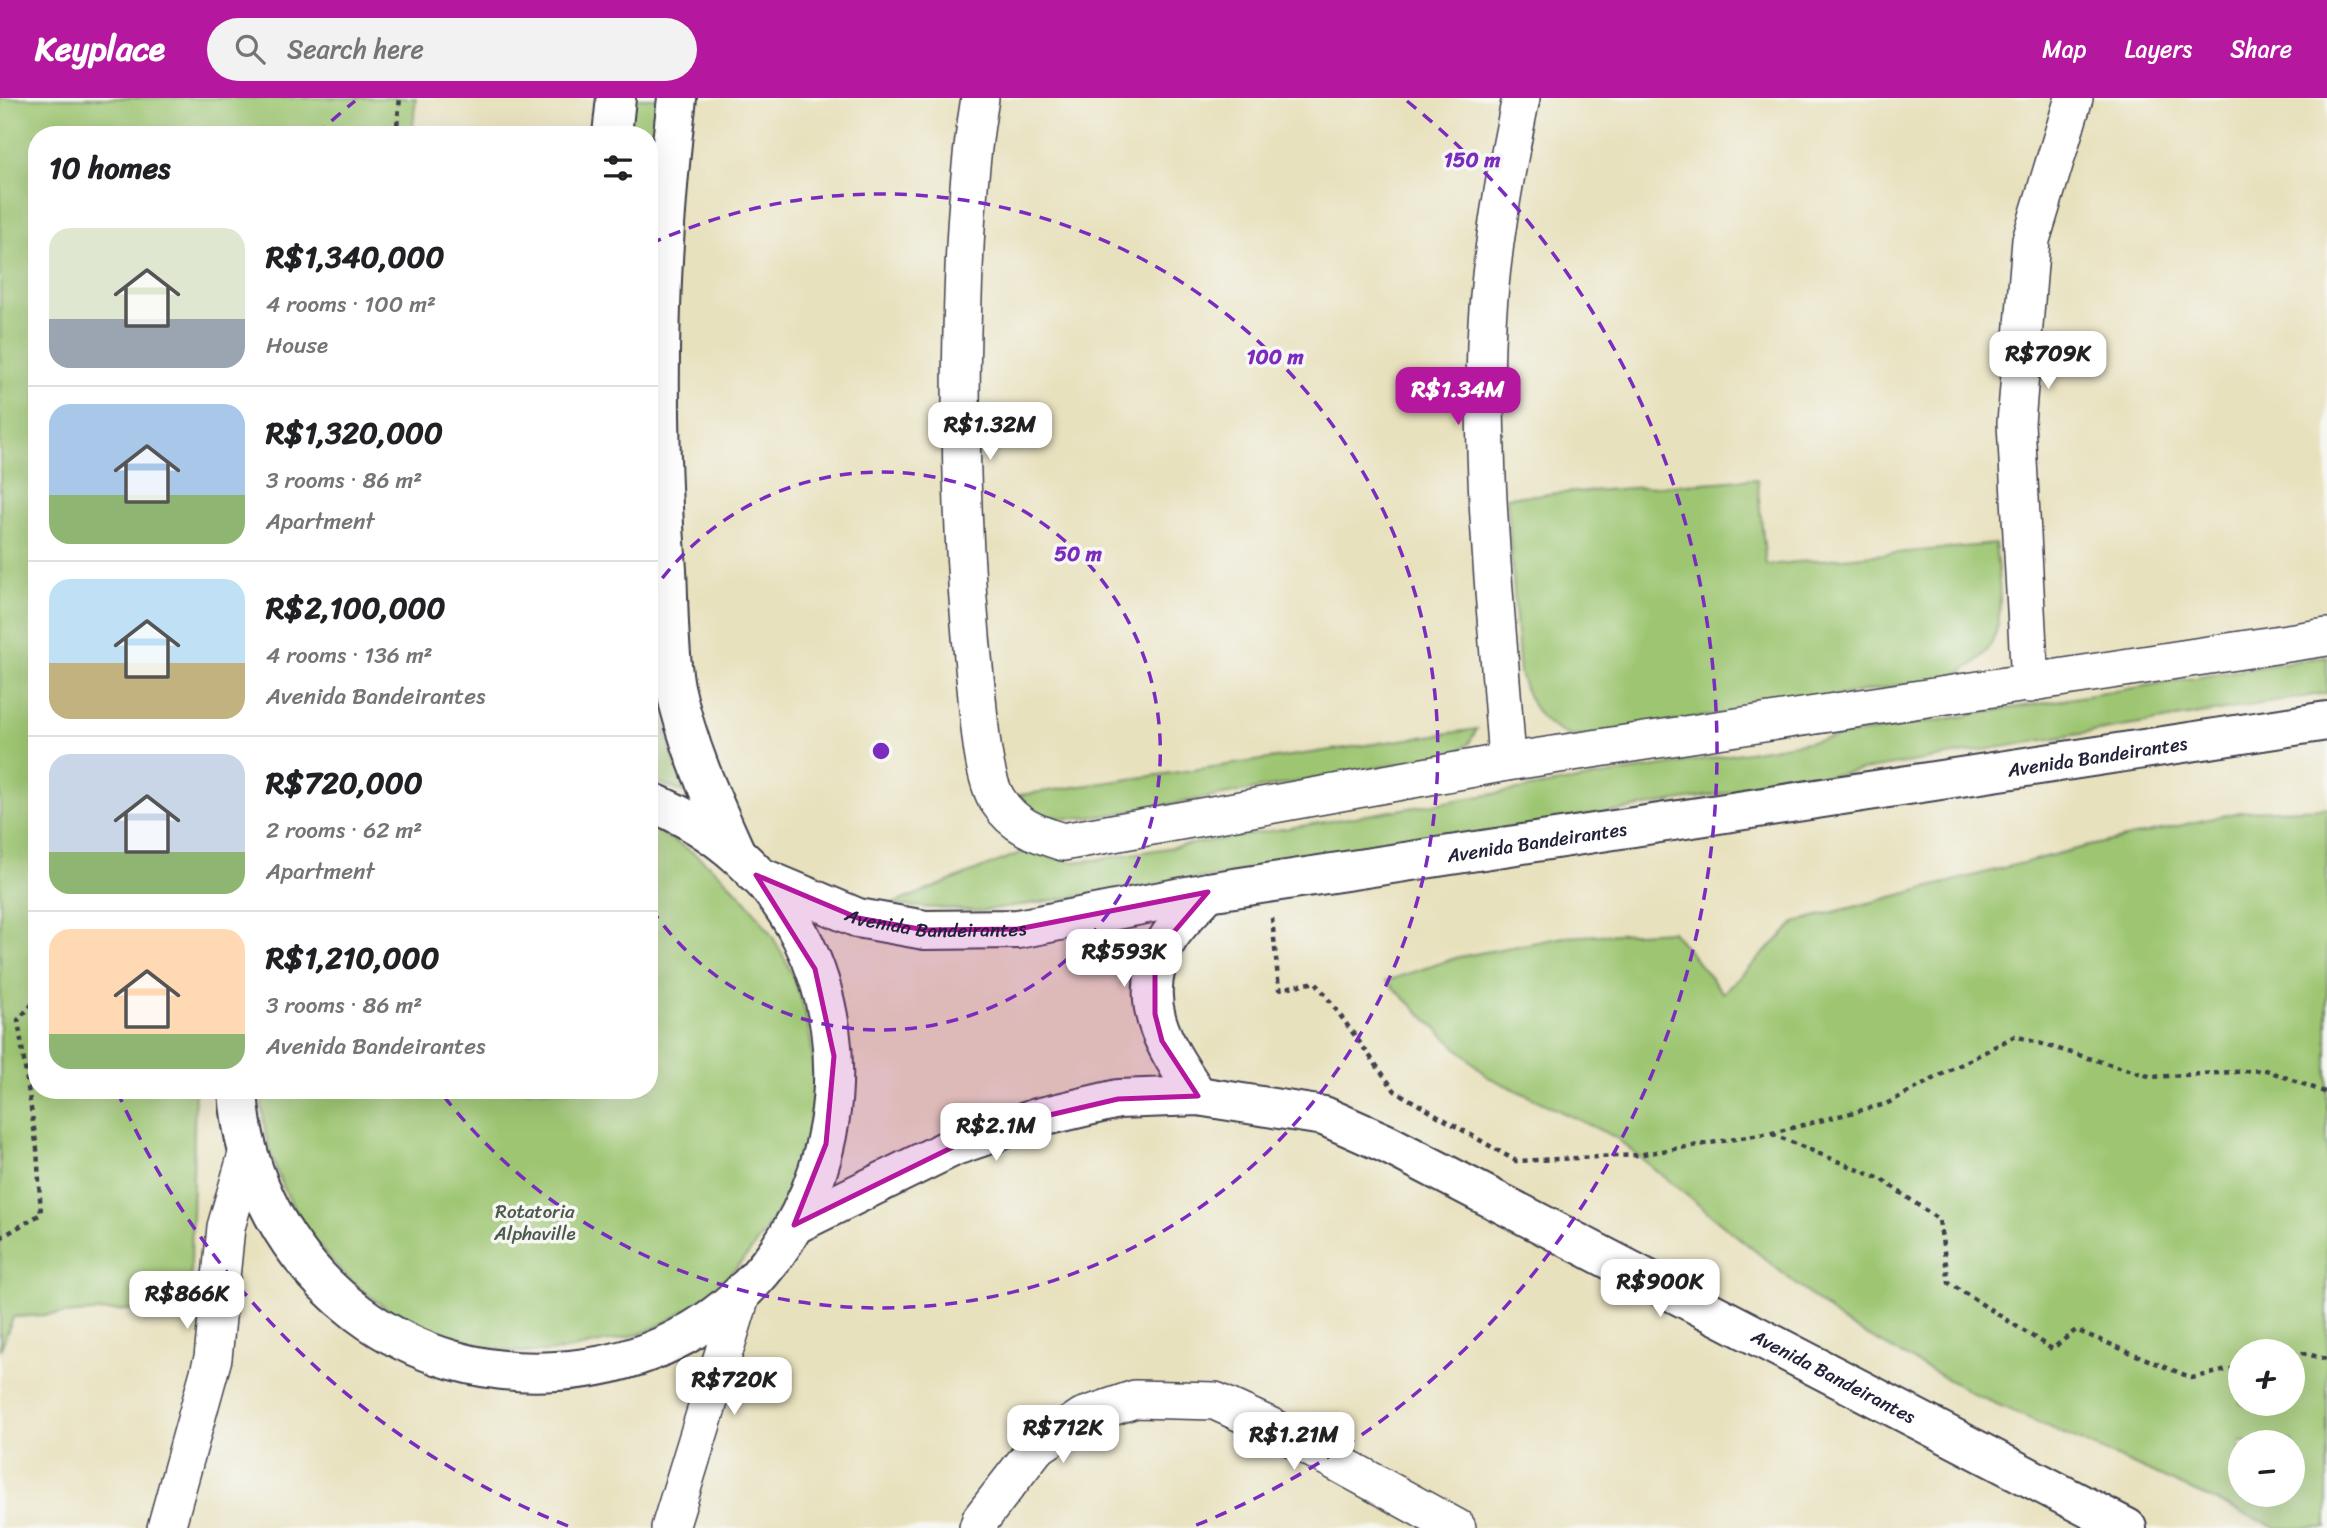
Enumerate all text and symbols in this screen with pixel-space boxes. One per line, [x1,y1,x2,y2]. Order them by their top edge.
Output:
search box [207,18,697,81]
text: Keyplace [35,20,165,78]
text: Search here [287,26,424,72]
text: Map [2042,28,2087,70]
text: Layers [2125,28,2192,70]
text: Share [2230,28,2292,70]
icon: search [231,30,269,68]
text: 10 homes [49,141,170,195]
text: 150 m [1444,141,1501,179]
icon: filters [599,149,637,187]
text: R$1,340,000 [266,230,444,284]
icon: home [105,256,189,340]
text: 4 rooms · 100 m² [266,284,436,325]
text: House [266,325,328,366]
pin: R$709K [1991,331,2105,391]
text: R$709K [2005,333,2091,374]
text: 100 m [1246,338,1304,376]
pin: R$1.34M [1393,368,1523,427]
text: R$1.34M [1412,369,1504,410]
pin: R$1.32M [925,402,1055,462]
text: R$1.32M [944,404,1036,445]
text: R$1,320,000 [266,406,443,460]
icon: home [105,432,189,516]
text: 3 rooms · 86 m² [266,460,422,501]
text: Apartment [266,501,375,542]
text: 50 m [1054,535,1103,573]
text: R$2,100,000 [266,581,446,635]
icon: home [105,607,189,691]
text: 4 rooms · 136 m² [266,635,433,676]
text: Avenida Bandeirantes [266,676,485,717]
street label: Avenida Bandeirantes [2004,726,2190,786]
centre of rings [869,739,893,763]
text: R$720,000 [266,756,423,810]
icon: home [105,782,189,866]
text: 2 rooms · 62 m² [266,810,422,851]
street label: Avenida Bandeirantes [1444,812,1629,872]
text: Apartment [266,851,375,892]
street label: Avenida Bandeirantes [839,898,1029,947]
pin: R$593K [1067,930,1181,989]
text: R$1,210,000 [266,931,439,985]
text: R$593K [1082,931,1166,972]
icon: home [105,957,189,1041]
text: 3 rooms · 86 m² [266,985,422,1026]
text: Avenida Bandeirantes [266,1026,485,1067]
pin: R$2.1M [939,1104,1053,1163]
text: R$2.1M [956,1105,1036,1146]
park label: Rotatoria Alphaville [493,1195,576,1250]
pin: R$900K [1603,1260,1717,1319]
text: R$900K [1617,1261,1703,1302]
pin: R$866K [130,1272,244,1331]
text: R$866K [145,1273,229,1314]
street label: Avenida Bandeirantes [1745,1319,1922,1432]
map controls [2228,1339,2305,1507]
button: + [2228,1339,2305,1416]
pin: R$720K [677,1358,791,1417]
text: R$720K [692,1359,776,1400]
pin: R$712K [1006,1406,1120,1465]
text: R$712K [1023,1407,1103,1448]
pin: R$1.21M [1229,1412,1359,1472]
text: R$1.21M [1249,1414,1339,1455]
button: − [2228,1430,2305,1507]

